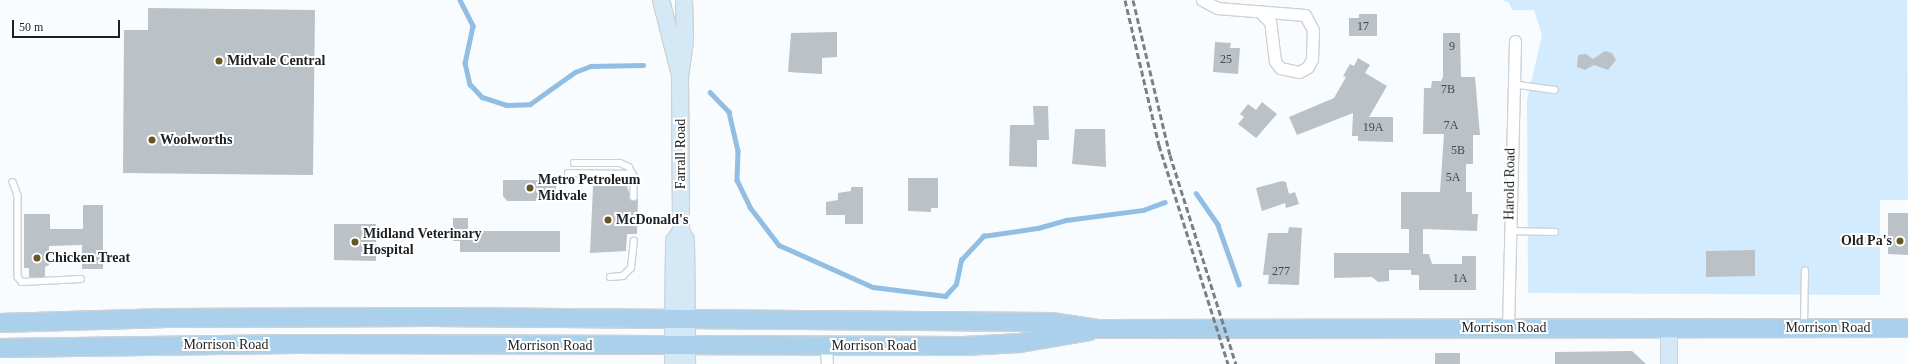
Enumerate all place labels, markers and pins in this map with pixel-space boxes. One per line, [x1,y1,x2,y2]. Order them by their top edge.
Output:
place label: Midvale Central [227,53,325,69]
marker: Midvale Central [214,56,224,66]
place label: Woolworths [160,132,232,148]
marker: Woolworths [147,135,157,145]
place label: Metro Petroleum Midvale [538,172,640,204]
marker: Metro Petroleum Midvale [525,183,535,193]
place label: McDonald's [616,212,688,228]
marker: McDonald's [603,215,613,225]
place label: Midland Veterinary Hospital [363,226,482,258]
place label: Old Pa's [1841,233,1892,249]
marker: Old Pa's [1895,236,1905,246]
marker: Midland Veterinary Hospital [350,237,360,247]
place label: Chicken Treat [45,250,130,266]
marker: Chicken Treat [32,253,42,263]

